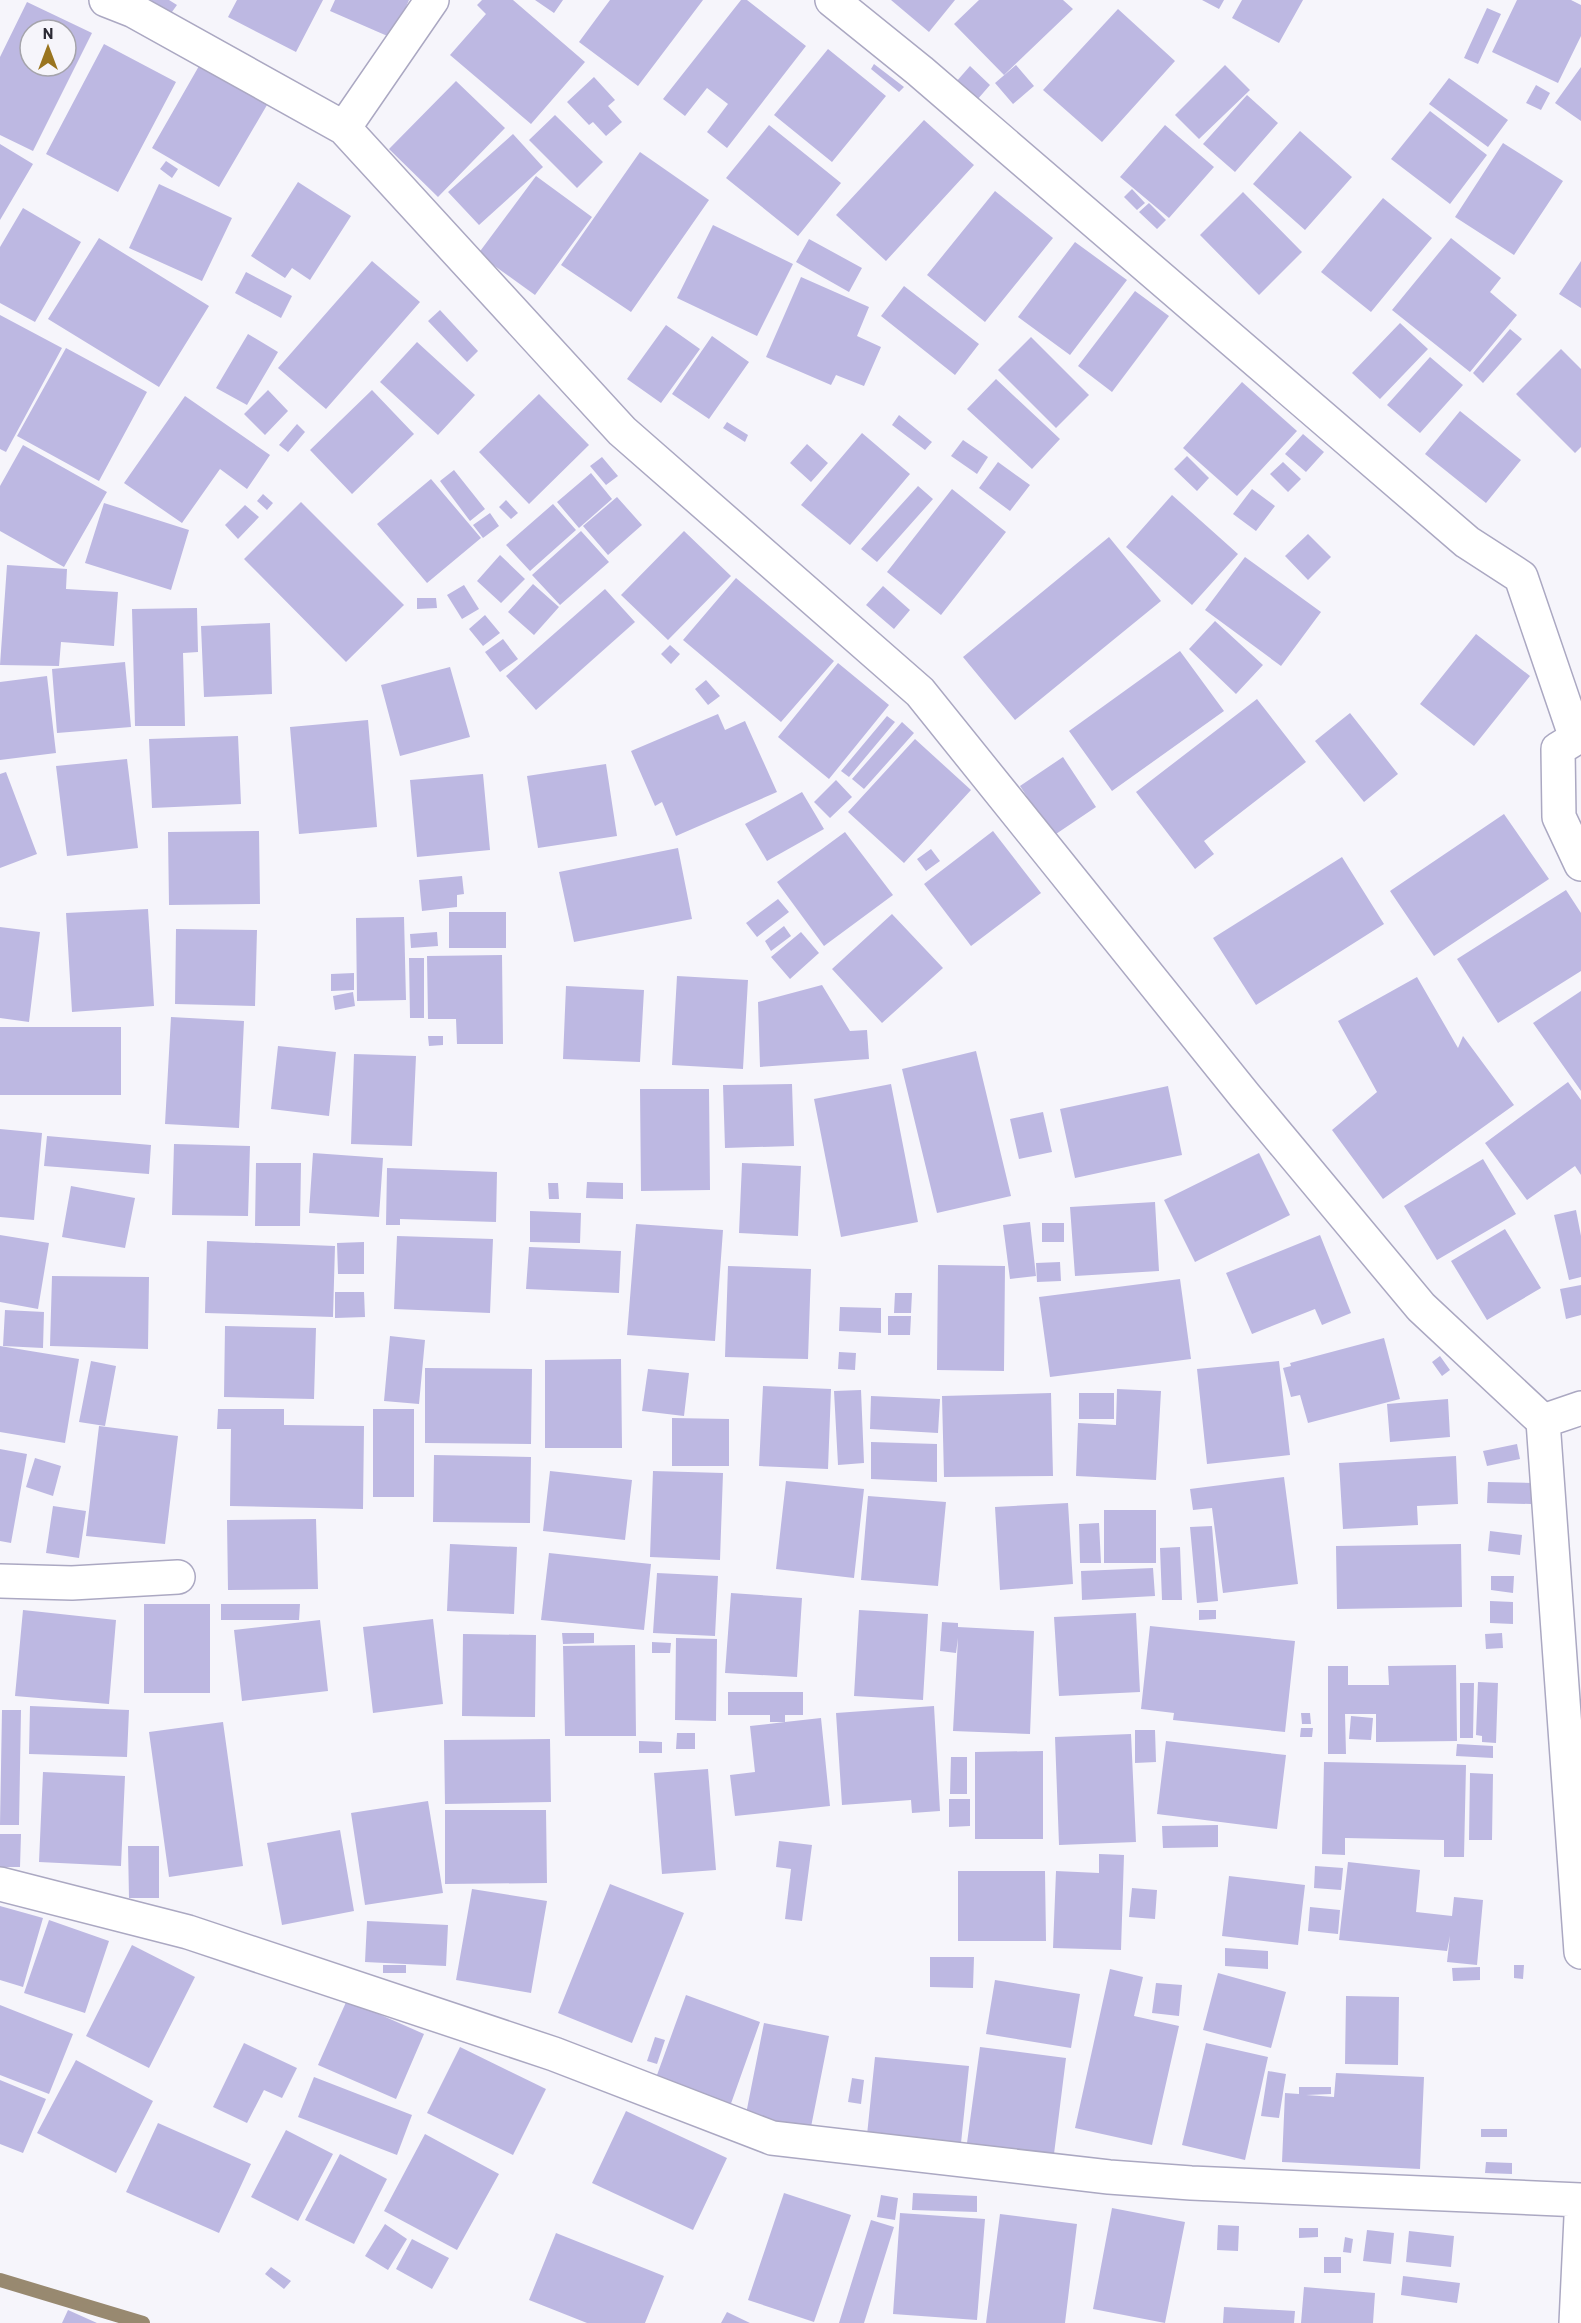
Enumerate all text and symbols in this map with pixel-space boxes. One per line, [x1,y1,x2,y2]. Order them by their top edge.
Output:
north arrow [18,18,78,78]
text: N [43,23,53,42]

